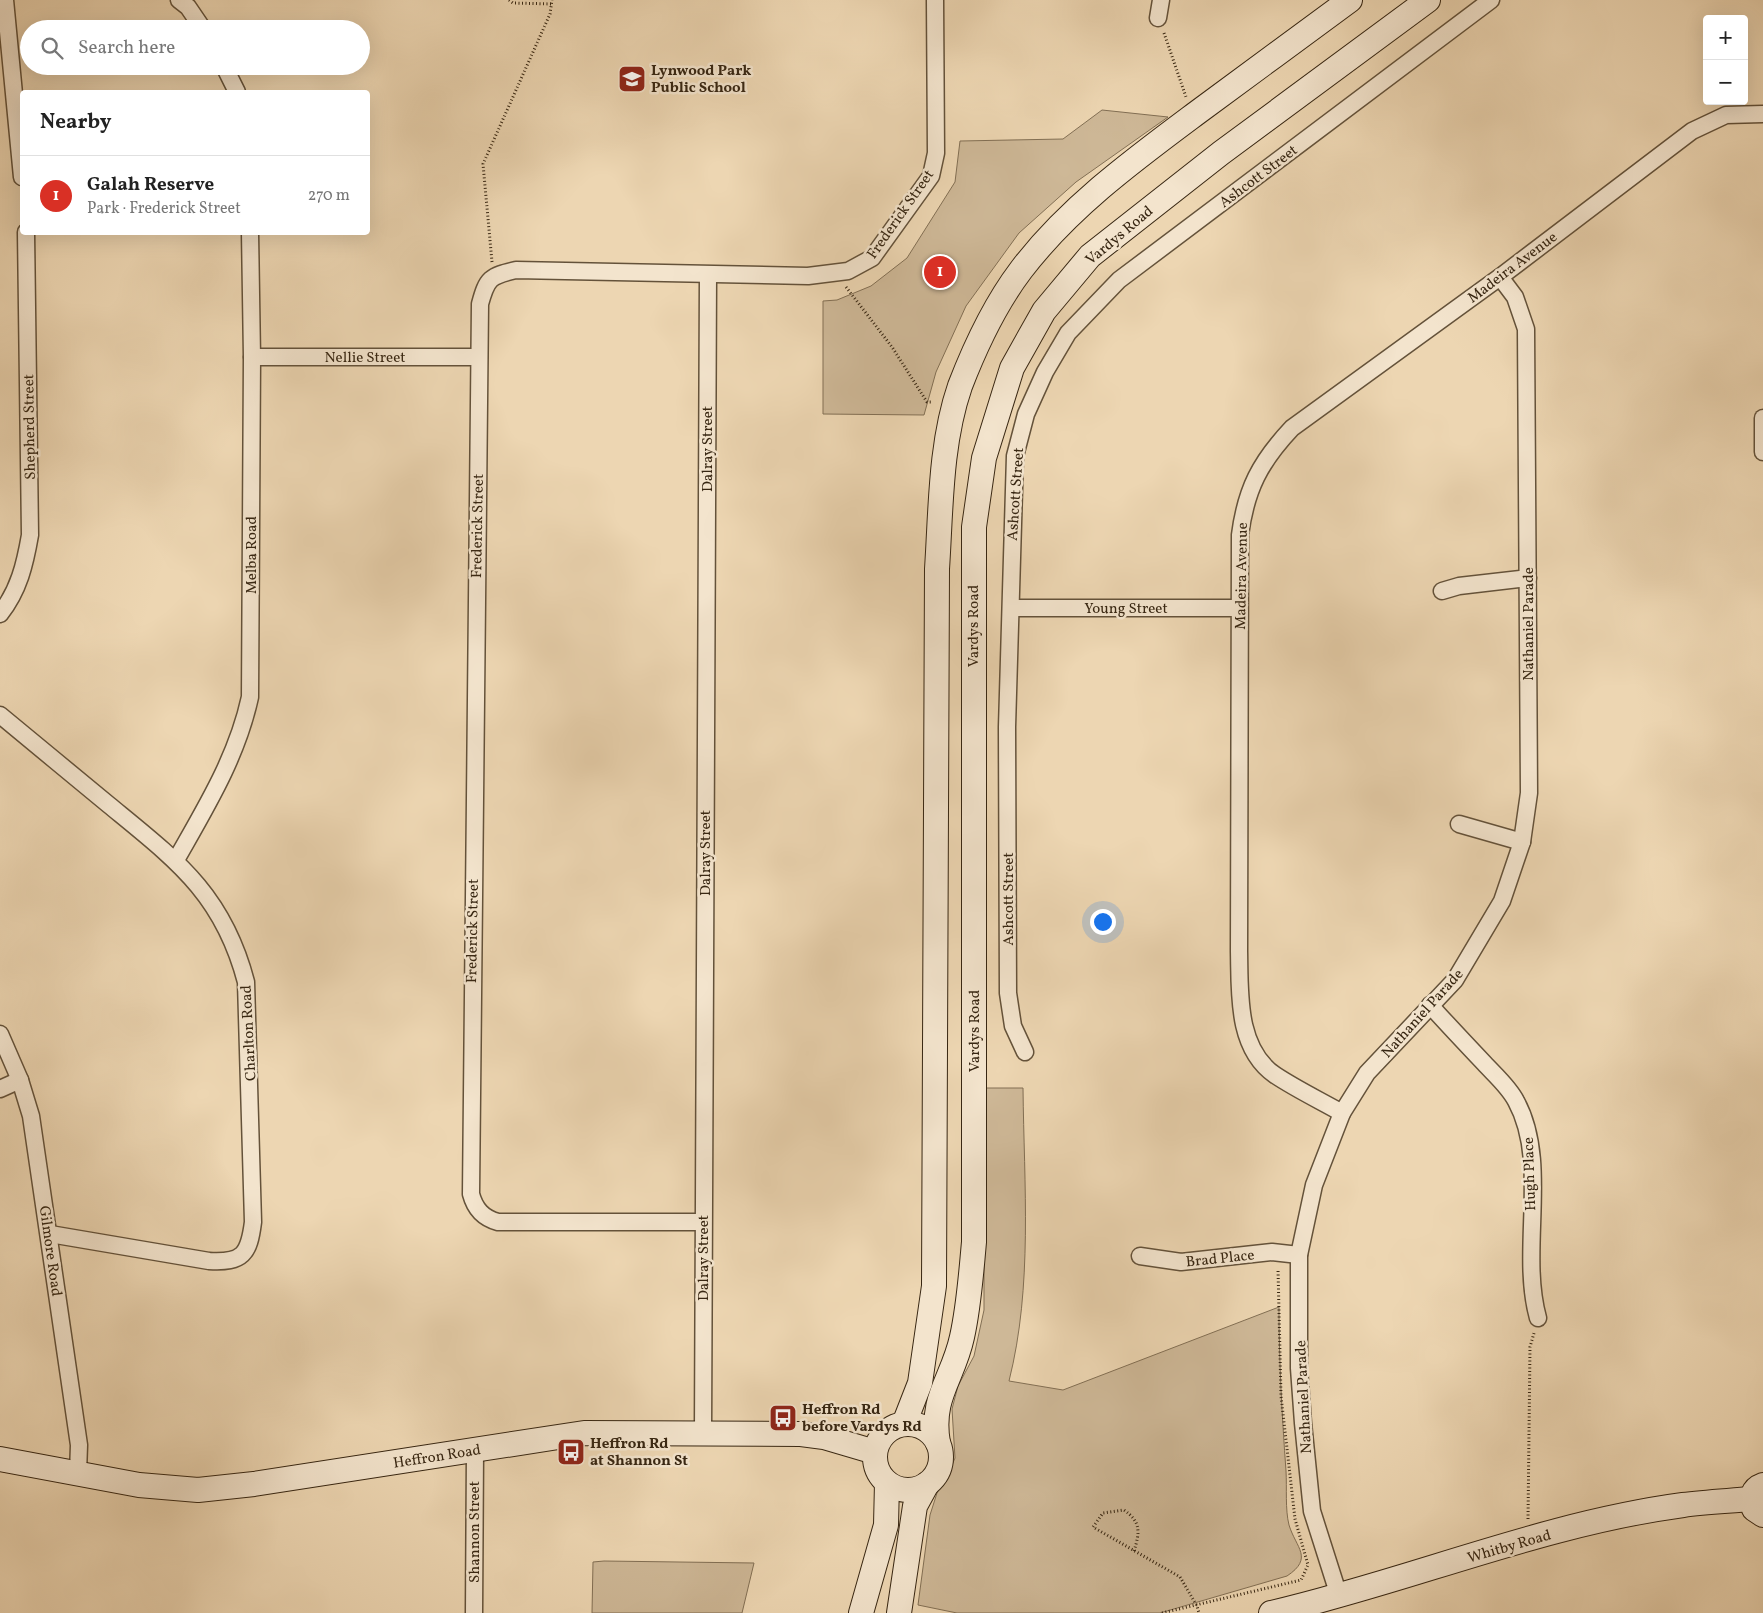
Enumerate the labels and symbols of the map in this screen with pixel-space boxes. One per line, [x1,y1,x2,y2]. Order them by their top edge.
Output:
place label: Lynwood Park Public School [651,61,751,99]
school or university icon: Lynwood Park Public School [617,64,647,94]
street label: Ashcott Street [1215,141,1302,214]
street label: Frederick Street [863,166,940,264]
street label: Vardys Road [1082,202,1158,271]
street label: Madeira Avenue [1464,228,1562,309]
pin: 1 [924,253,956,291]
street label: Nellie Street [324,348,406,369]
street label: Shepherd Street [19,374,42,480]
street label: Dalray Street [698,406,719,492]
street label: Ashcott Street [1003,447,1030,541]
street label: Frederick Street [467,474,490,578]
street label: Melba Road [242,516,263,594]
street label: Madeira Avenue [1231,522,1254,630]
street label: Nathaniel Parade [1519,567,1540,681]
street label: Vardys Road [964,585,985,667]
street label: Young Street [1084,599,1168,620]
street label: Dalray Street [696,810,717,896]
street label: Ashcott Street [999,852,1020,946]
street label: Frederick Street [462,879,485,983]
your location [1090,909,1116,935]
street label: Nathaniel Parade [1377,965,1469,1063]
street label: Charlton Road [237,984,262,1081]
street label: Vardys Road [965,990,986,1072]
street label: Hugh Place [1519,1137,1542,1211]
street label: Gilmore Road [33,1204,66,1298]
street label: Dalray Street [694,1215,715,1301]
street label: Brad Place [1185,1245,1256,1274]
street label: Nathaniel Parade [1291,1340,1318,1454]
place label: Heffron Rd before Vardys Rd [802,1400,922,1438]
bus stop icon: Heffron Rd before Vardys Rd [768,1403,798,1433]
place label: Heffron Rd at Shannon St [590,1434,688,1472]
bus stop icon: Heffron Rd at Shannon St [556,1437,586,1467]
street label: Heffron Road [392,1440,483,1475]
street label: Shannon Street [465,1481,486,1583]
street label: Whitby Road [1465,1525,1554,1569]

